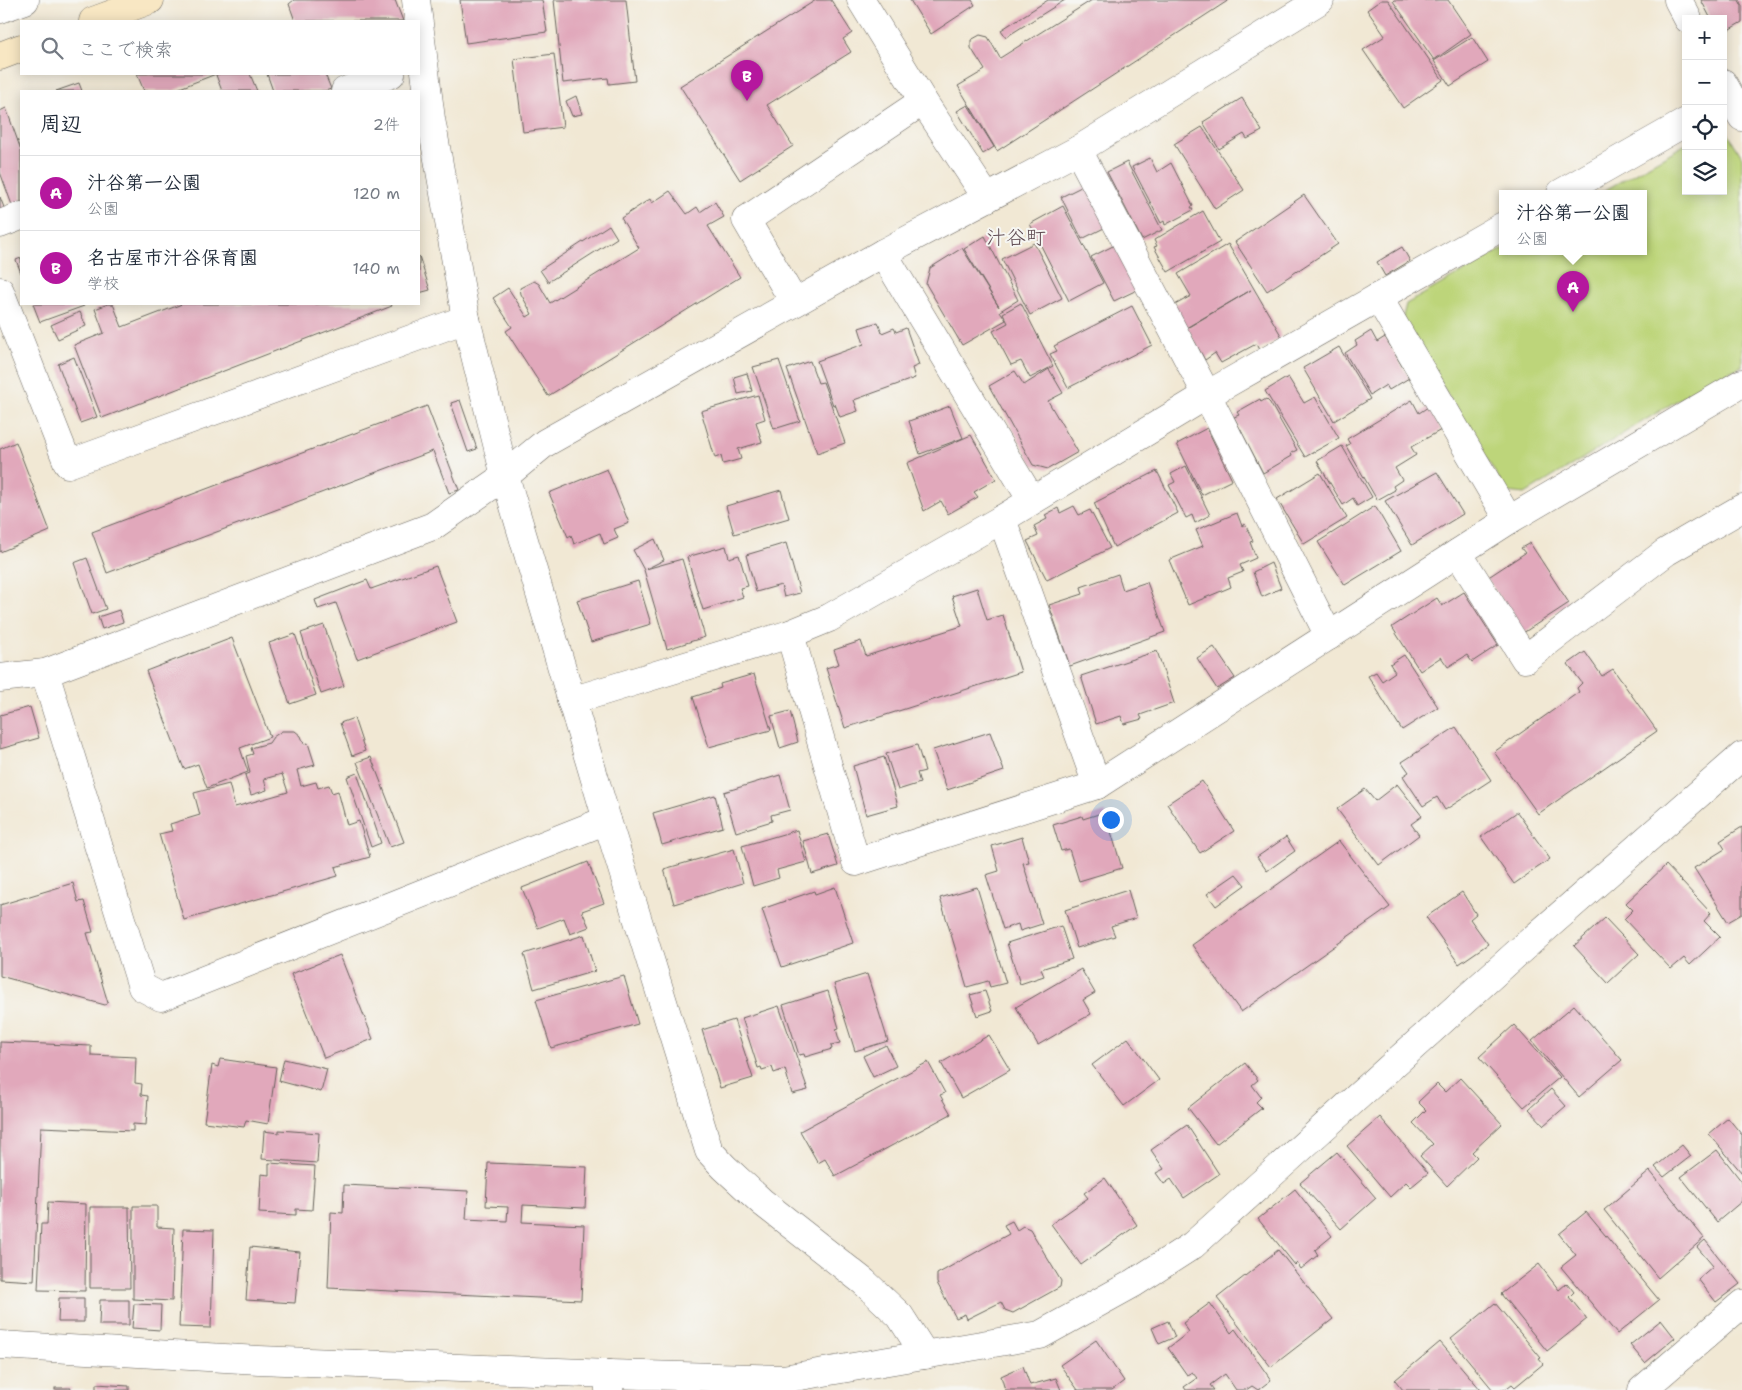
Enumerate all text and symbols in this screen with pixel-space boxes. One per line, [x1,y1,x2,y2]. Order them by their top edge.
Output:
map controls [1682,15,1727,195]
button: + [1682,15,1727,60]
search box [20,20,420,75]
icon: search [38,34,66,62]
text: ここで検索 [78,37,173,62]
pin: B [731,60,763,101]
button: − [1682,60,1727,105]
button: locate [1682,105,1727,150]
text: 周辺 [40,110,82,138]
text: 2件 [373,114,400,135]
button: layers [1682,150,1727,195]
text: 汁谷第一公園 [87,170,201,195]
text: A [50,183,62,204]
text: 120 m [353,183,400,204]
popup [1499,190,1647,255]
text: 公園 [87,198,119,219]
text: 汁谷第一公園 [1516,200,1630,225]
district label: 汁谷町 [986,224,1046,250]
text: 公園 [1516,228,1548,249]
text: 名古屋市汁谷保育園 [87,245,258,270]
text: B [51,258,61,279]
text: 140 m [353,258,400,279]
pin: A [1557,271,1589,312]
text: 学校 [87,273,119,294]
your location [1098,807,1124,833]

